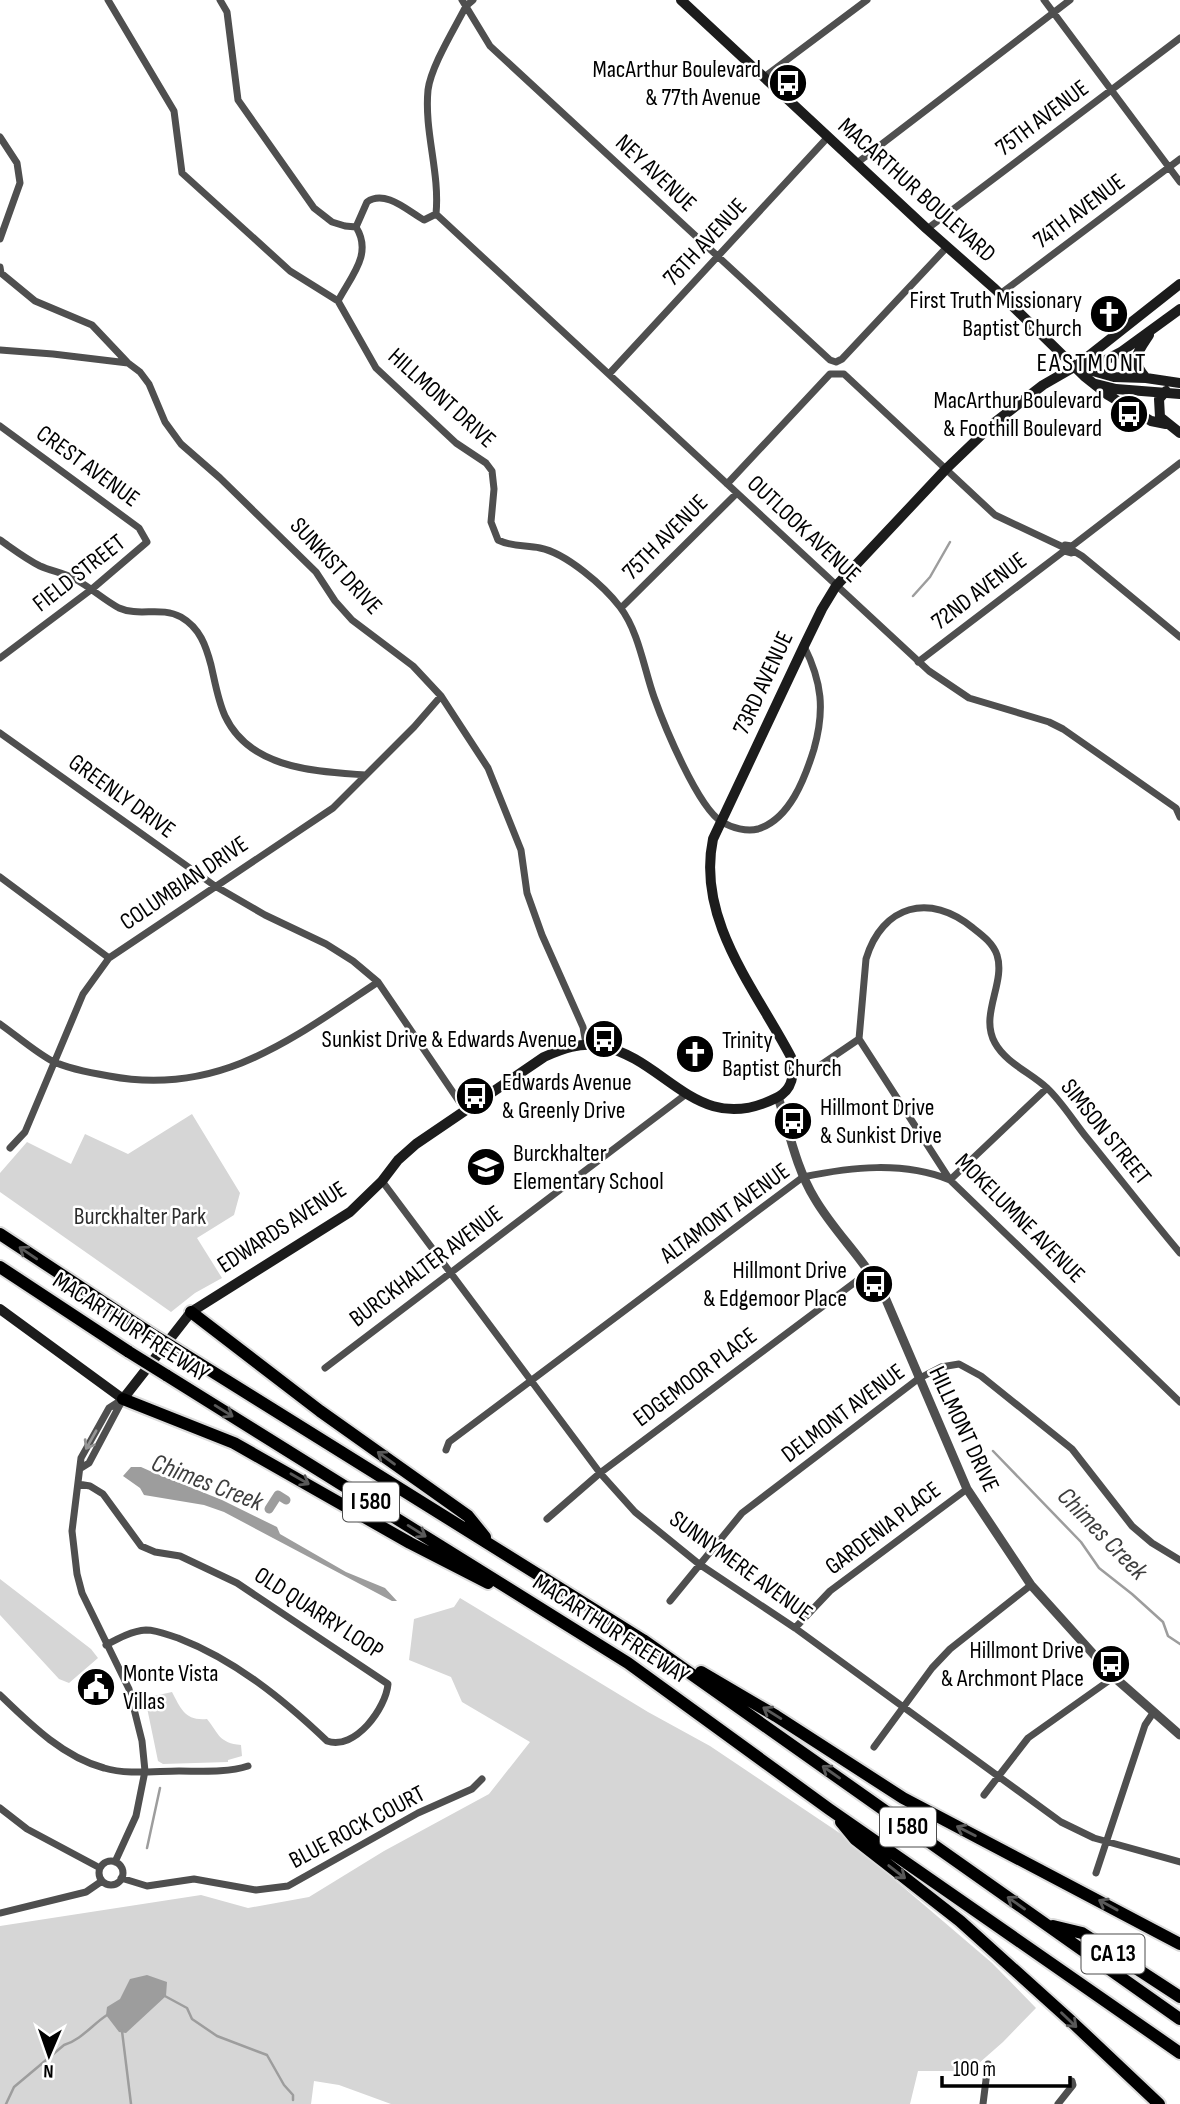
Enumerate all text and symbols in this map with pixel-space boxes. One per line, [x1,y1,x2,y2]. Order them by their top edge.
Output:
place label: MacArthur Boulevard & 77th Avenue [592,55,761,112]
bus stop icon: MacArthur Boulevard & 77th Avenue [767,62,809,104]
street label: 75TH AVENUE [990,74,1094,162]
street label: MACARTHUR BOULEVARD [832,112,1002,268]
street label: NEY AVENUE [609,128,703,218]
street label: 74TH AVENUE [1027,167,1131,255]
street label: 76TH AVENUE [657,192,753,292]
place label: First Truth Missionary Baptist Church [910,286,1082,343]
church icon: First Truth Missionary Baptist Church [1088,293,1130,335]
street label: HILLMONT DRIVE [382,342,502,454]
district label: EASTMONT [1036,348,1148,379]
place label: MacArthur Boulevard & Foothill Boulevard [933,386,1102,443]
bus stop icon: MacArthur Boulevard & Foothill Boulevard [1108,393,1150,435]
street label: CREST AVENUE [31,419,145,513]
street label: OUTLOOK AVENUE [741,469,867,589]
street label: 75TH AVENUE [616,488,714,586]
street label: SUNKIST DRIVE [284,511,388,621]
street label: FIELD STREET [27,528,131,618]
street label: 72ND AVENUE [926,546,1032,636]
street label: 73RD AVENUE [726,627,800,739]
street label: GREENLY DRIVE [63,748,181,844]
street label: COLUMBIAN DRIVE [114,830,254,936]
bus stop icon: Sunkist Drive & Edwards Avenue [583,1018,625,1060]
place label: Sunkist Drive & Edwards Avenue [322,1025,577,1054]
place label: Trinity Baptist Church [722,1026,842,1083]
church icon: Trinity Baptist Church [674,1033,716,1075]
place label: Edwards Avenue & Greenly Drive [502,1068,632,1125]
street label: SIMSON STREET [1054,1073,1158,1191]
bus stop icon: Edwards Avenue & Greenly Drive [454,1075,496,1117]
place label: Hillmont Drive & Sunkist Drive [820,1093,942,1150]
bus stop icon: Hillmont Drive & Sunkist Drive [772,1100,814,1142]
place label: Burckhalter Elementary School [513,1139,664,1196]
school or university icon: Burckhalter Elementary School [465,1146,507,1188]
street label: MOKELUMNE AVENUE [949,1147,1091,1289]
street label: ALTAMONT AVENUE [654,1156,795,1270]
street label: EDWARDS AVENUE [212,1175,352,1279]
street label: BURCKHALTER AVENUE [344,1199,508,1333]
park label: Burckhalter Park [74,1202,206,1231]
one-way arrow [19,1246,39,1260]
place label: Hillmont Drive & Edgemoor Place [703,1256,847,1313]
bus stop icon: Hillmont Drive & Edgemoor Place [853,1263,895,1305]
street label: MACARTHUR FREEWAY [47,1266,215,1388]
street label: EDGEMOOR PLACE [627,1321,763,1433]
street label: DELMONT AVENUE [776,1357,910,1469]
street label: HILLMONT DRIVE [922,1362,1006,1496]
one-way arrow [213,1405,233,1419]
one-way arrow [84,1429,98,1449]
water label: Chimes Creek [147,1448,268,1519]
one-way arrow [377,1451,396,1465]
one-way arrow [290,1472,310,1486]
street label: GARDENIA PLACE [820,1475,946,1581]
water label: Chimes Creek [1050,1481,1155,1588]
road number: I 580 [343,1483,399,1522]
street label: SUNNYMERE AVENUE [664,1504,818,1628]
one-way arrow [407,1523,426,1538]
street label: OLD QUARRY LOOP [249,1561,389,1665]
street label: MACARTHUR FREEWAY [527,1568,695,1690]
place label: Hillmont Drive & Archmont Place [941,1636,1084,1693]
bus stop icon: Hillmont Drive & Archmont Place [1090,1643,1132,1685]
place label: Monte Vista Villas [123,1659,219,1716]
public building icon: Monte Vista Villas [75,1666,117,1708]
one-way arrow [762,1706,782,1720]
one-way arrow [822,1765,841,1779]
street label: BLUE ROCK COURT [284,1779,430,1875]
road number: I 580 [880,1808,936,1846]
one-way arrow [956,1823,977,1837]
one-way arrow [887,1864,905,1879]
one-way arrow [1007,1896,1026,1911]
one-way arrow [1098,1898,1119,1911]
road number: CA 13 [1082,1935,1144,1974]
one-way arrow [1061,2011,1078,2028]
north arrow [14,2020,84,2090]
scale bar [942,2044,1070,2088]
text: 100 m [953,2057,996,2082]
text: N [43,2059,54,2082]

